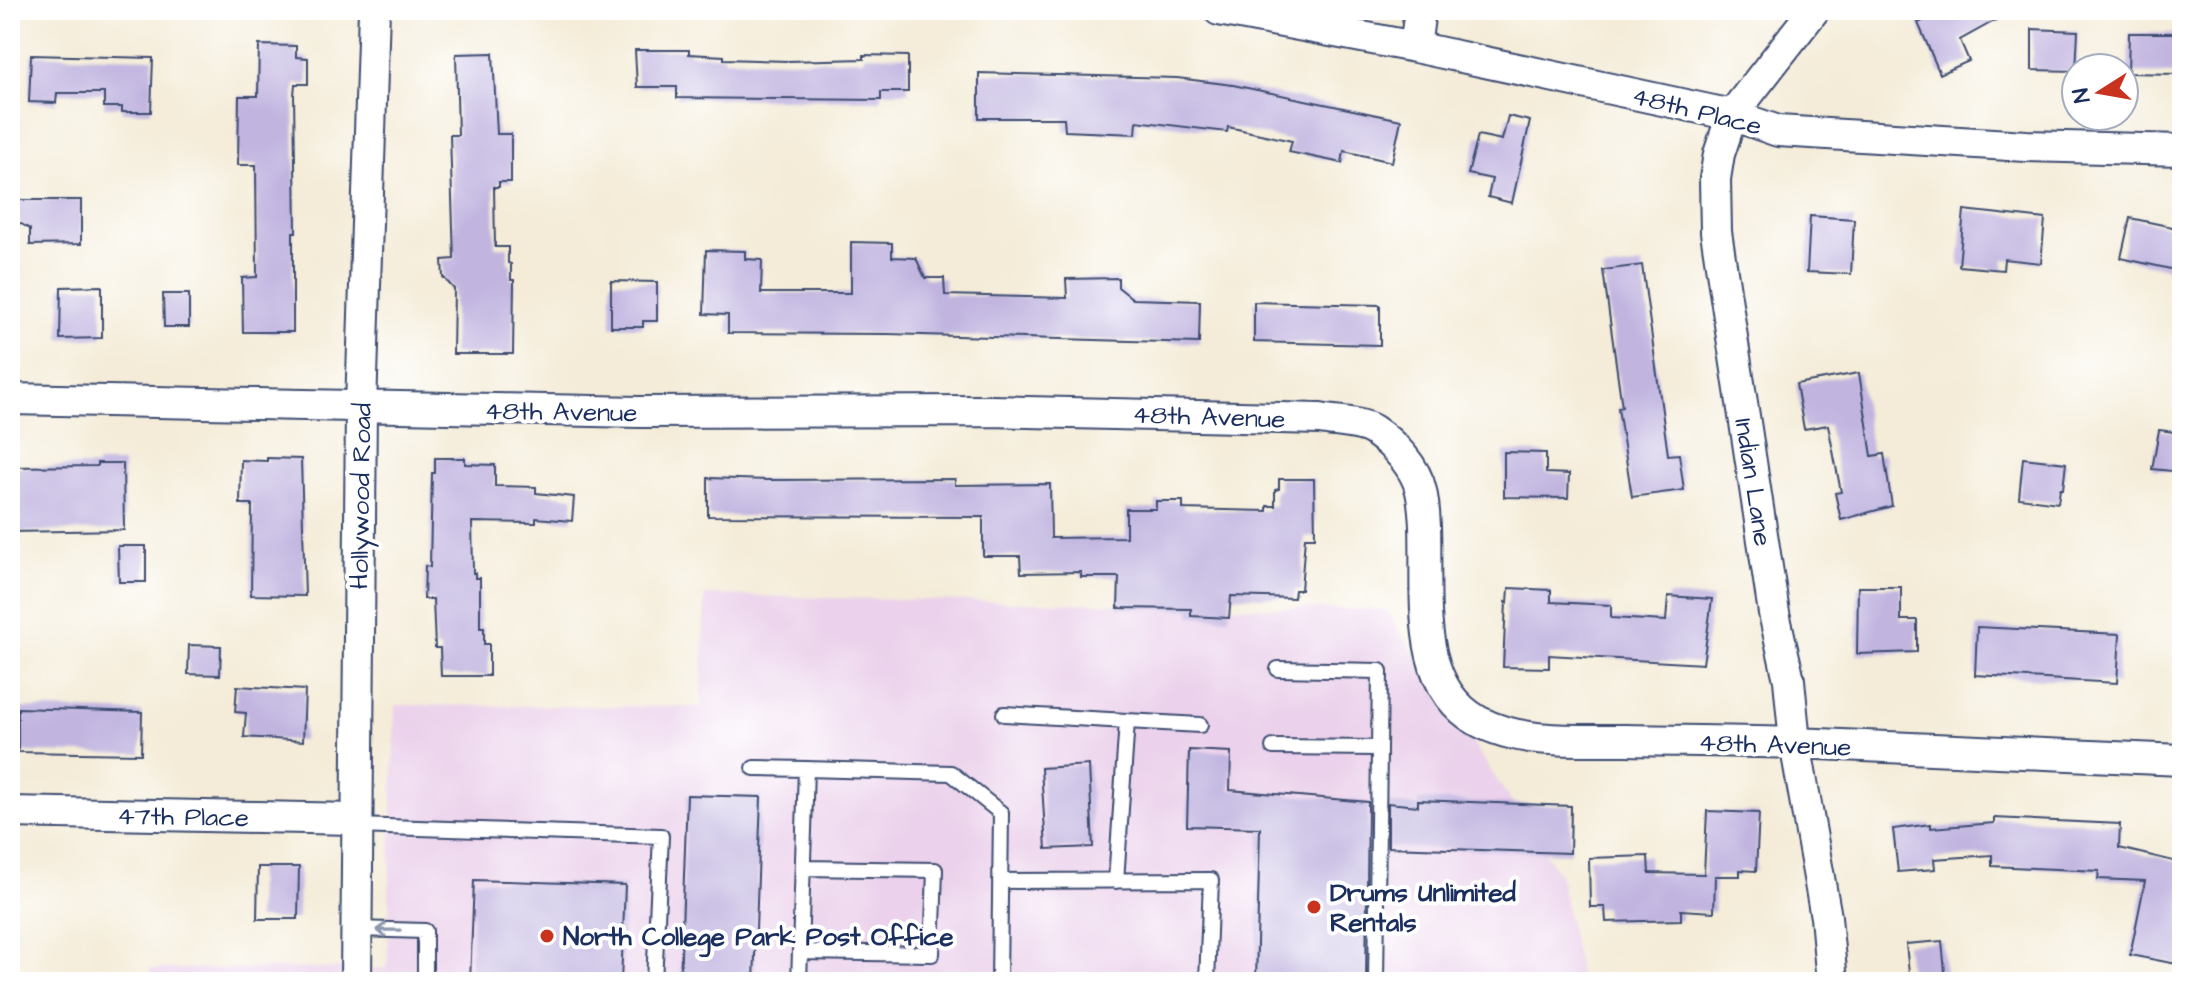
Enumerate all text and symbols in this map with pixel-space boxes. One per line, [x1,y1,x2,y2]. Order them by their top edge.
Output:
north arrow [2060,52,2140,132]
street label: 48th Place [1628,77,1766,144]
text: N [2065,86,2098,105]
street label: 48th Avenue [484,393,638,431]
street label: 48th Avenue [1132,396,1286,438]
street label: Hollywood Road [341,402,383,590]
street label: Indian Lane [1725,416,1781,549]
street label: 48th Avenue [1698,724,1852,766]
street label: 47th Place [117,798,249,836]
place label: Drums Unlimited Rentals [1330,875,1516,941]
marker: Drums Unlimited Rentals [1305,898,1323,916]
place label: North College Park Post Office [563,919,954,958]
one-way arrow [375,922,402,938]
marker: North College Park Post Office [538,927,556,945]

